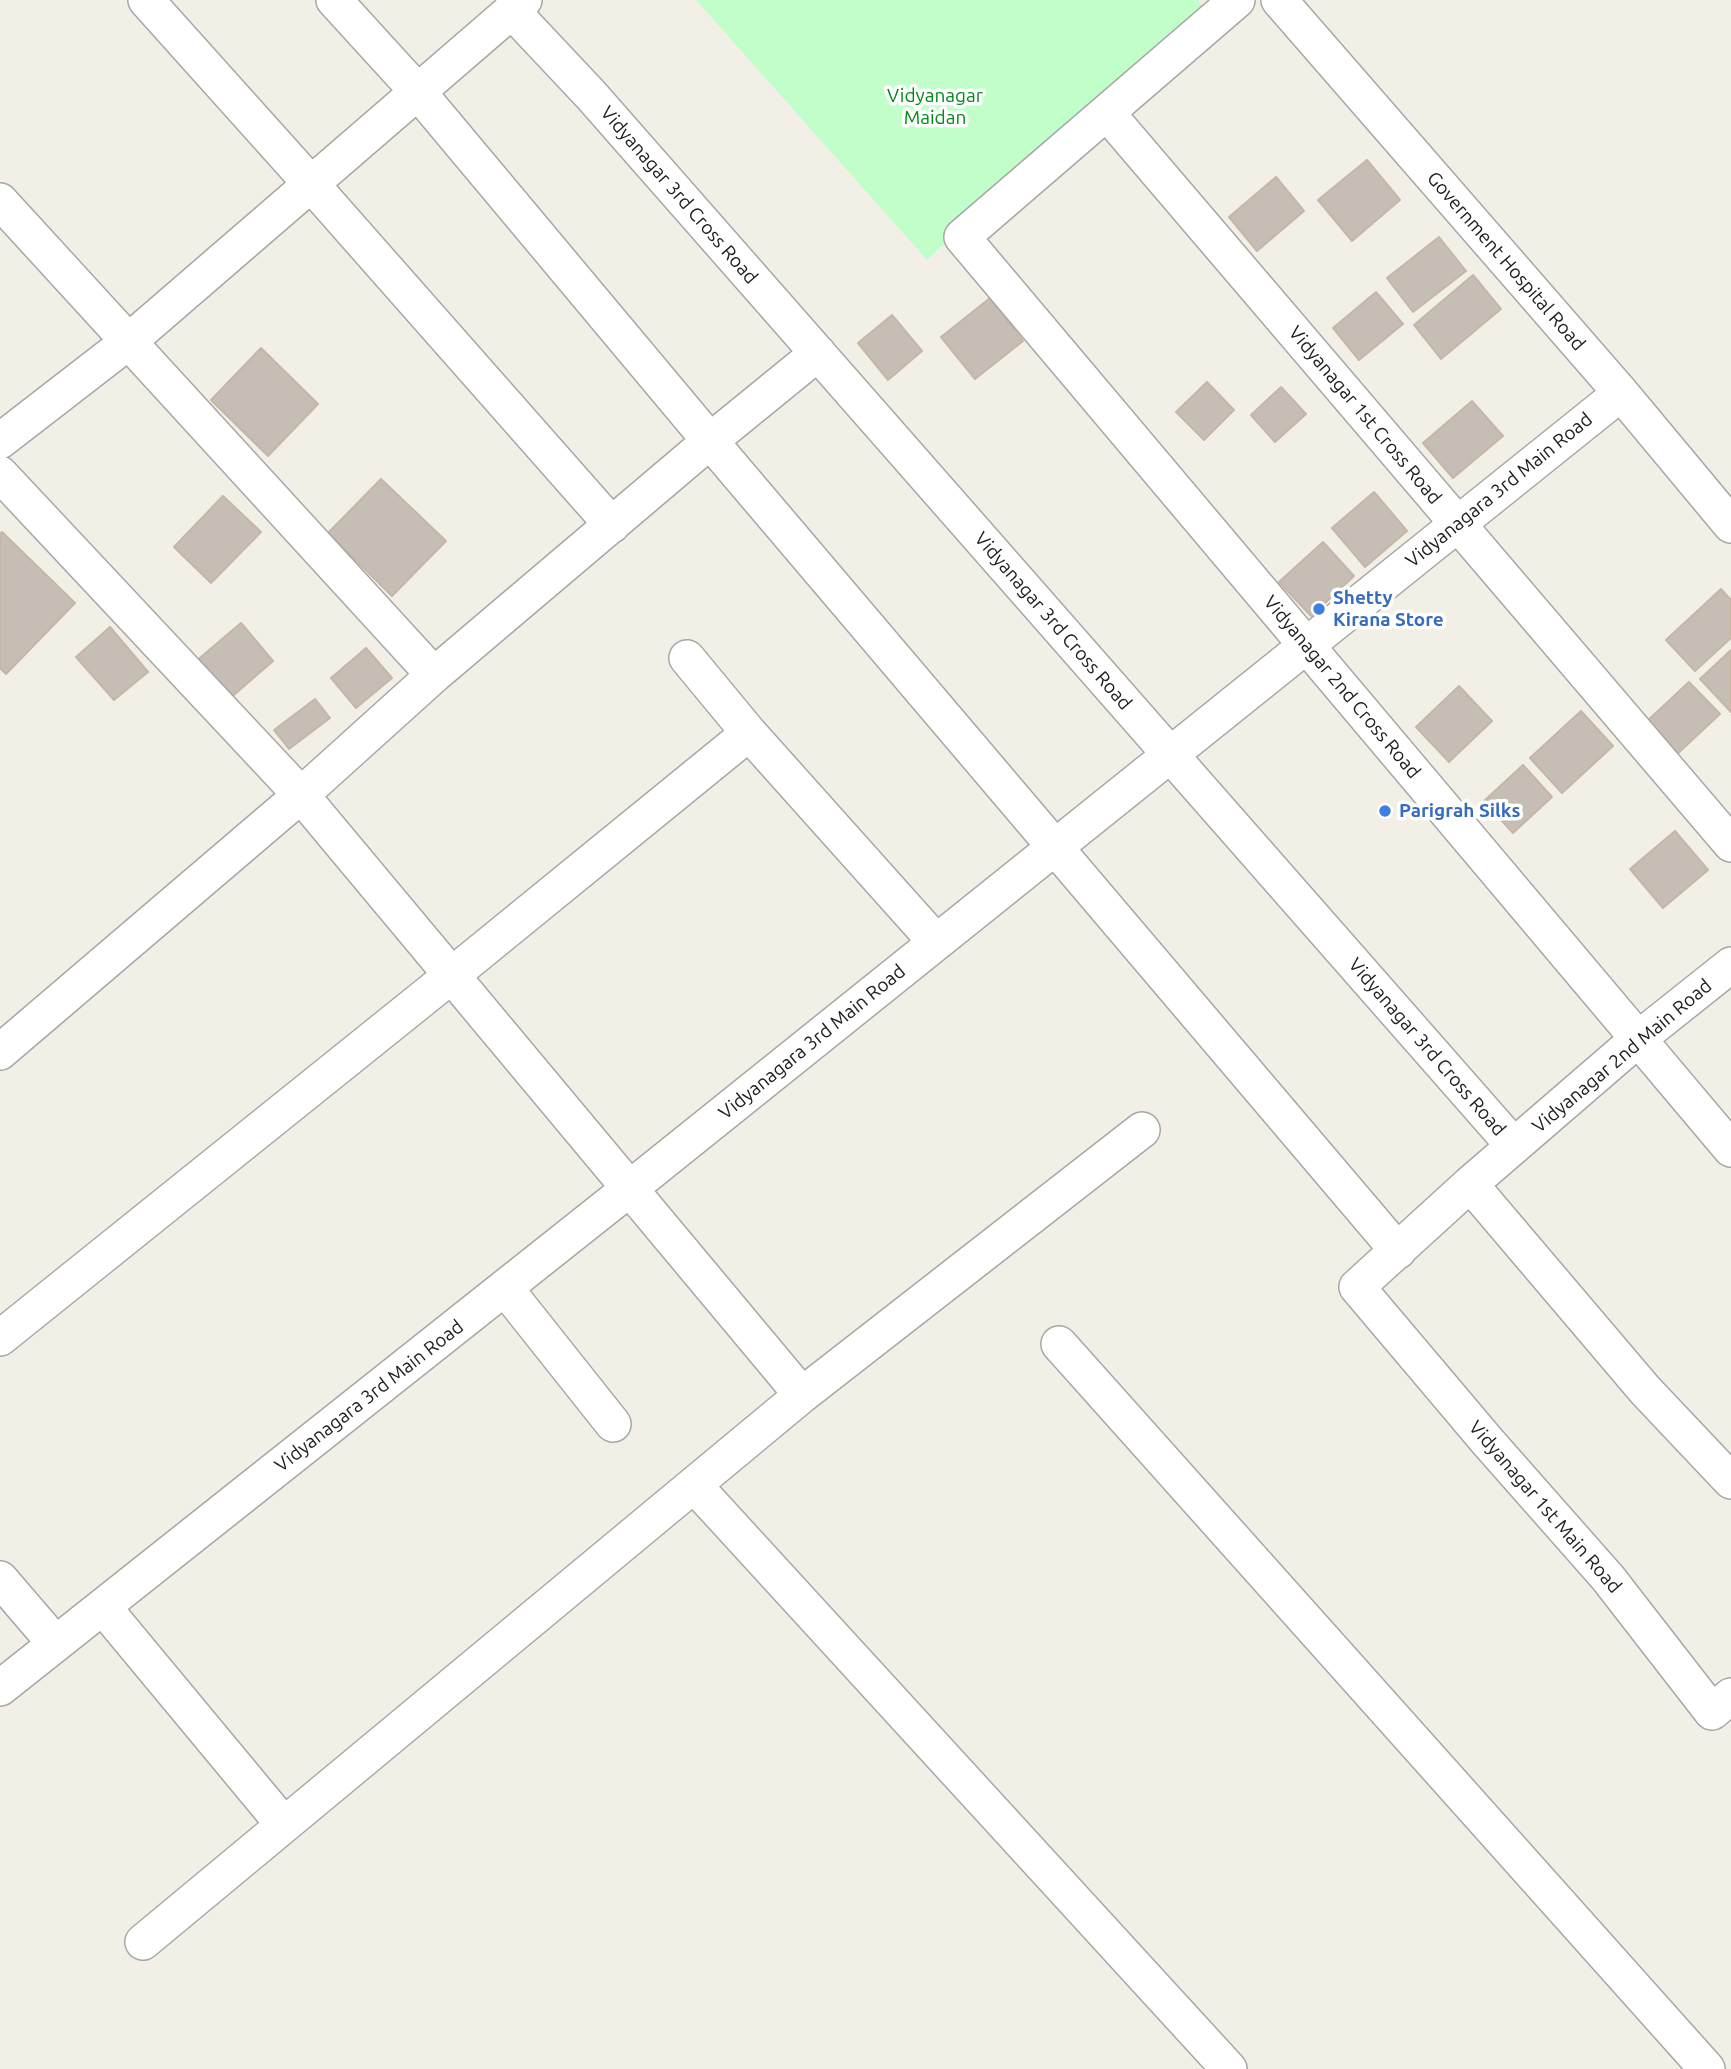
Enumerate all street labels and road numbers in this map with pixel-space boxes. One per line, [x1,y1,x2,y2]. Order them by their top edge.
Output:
street label: Vidyanagar 3rd Cross Road [596,101,762,289]
street label: Government Hospital Road [1422,167,1590,355]
street label: Vidyanagar 1st Cross Road [1284,321,1446,509]
street label: Vidyanagara 3rd Main Road [1401,408,1597,572]
street label: Vidyanagar 3rd Cross Road [970,527,1136,715]
street label: Vidyanagar 2nd Cross Road [1259,591,1425,783]
street label: Vidyanagar 3rd Cross Road [1344,953,1510,1141]
street label: Vidyanagara 3rd Main Road [714,960,910,1124]
street label: Vidyanagar 2nd Main Road [1528,974,1716,1138]
street label: Vidyanagara 3rd Main Road [270,1315,468,1477]
street label: Vidyanagar 1st Main Road [1464,1416,1626,1598]

